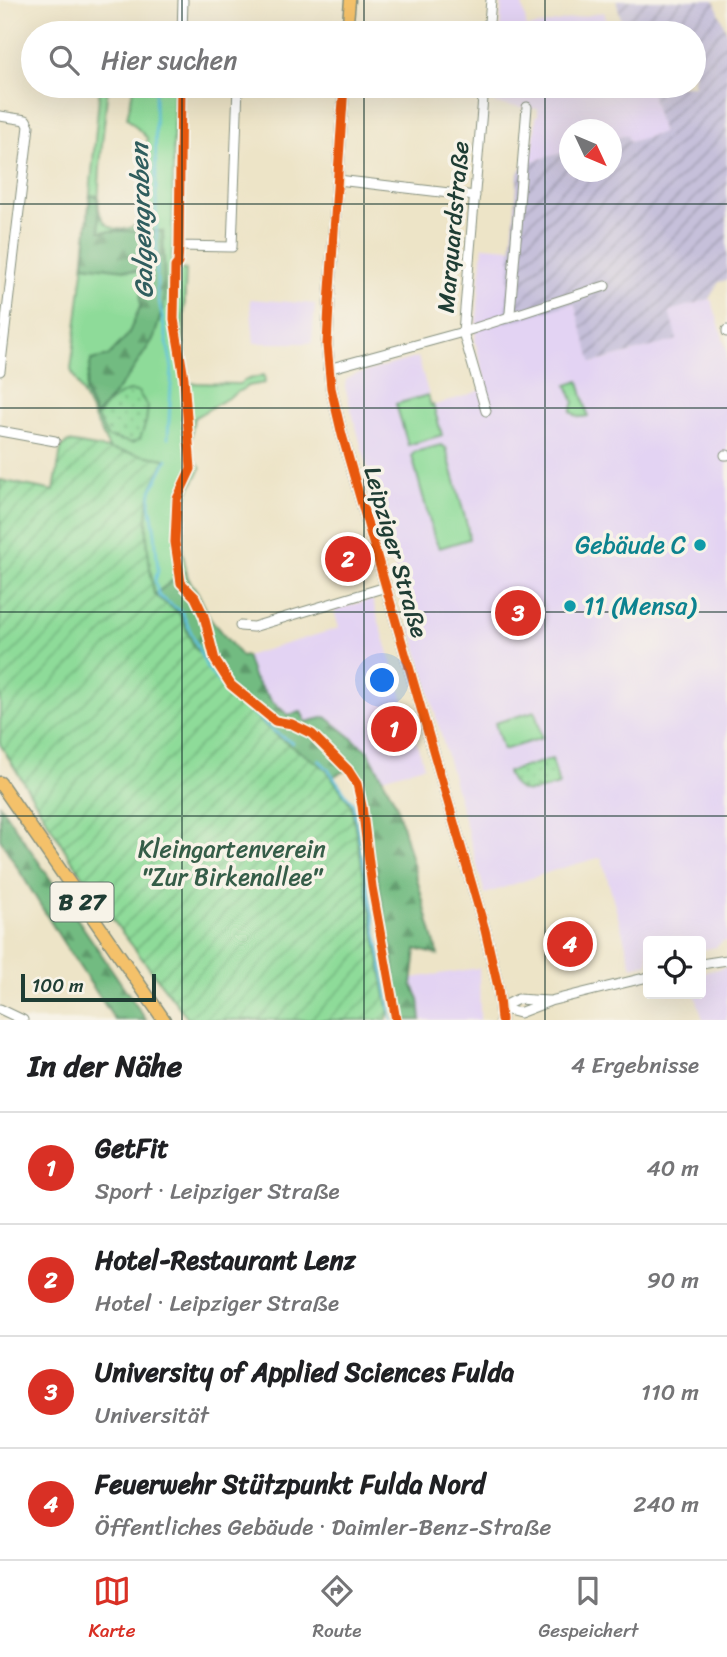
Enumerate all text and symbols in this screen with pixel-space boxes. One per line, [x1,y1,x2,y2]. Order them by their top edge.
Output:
search box [21,21,706,98]
text: Hier suchen [101,37,237,83]
icon: search [45,41,83,79]
north arrow [559,119,622,182]
street label: Marquardstraße [425,139,481,315]
water label: Galgengraben [115,140,167,299]
street label: Leipziger Straße [351,461,441,643]
place label: Gebäude C [575,524,686,566]
pin: 2 [325,533,371,585]
marker: Gebäude C [692,537,708,553]
place label: 11 (Mensa) [584,585,697,627]
pin: 3 [495,587,541,639]
marker: 11 (Mensa) [562,598,578,614]
your location [365,663,399,697]
pin: 1 [371,703,417,755]
park label: Kleingartenverein "Zur Birkenallee" [138,828,326,898]
road number: B 27 [50,882,114,922]
pin: 4 [547,918,593,970]
map controls [643,936,706,999]
button: locate [643,936,706,999]
text: 100 m [32,969,84,1002]
scale bar [21,971,156,1003]
text: In der Nähe [28,1039,182,1093]
text: 4 Ergebnisse [571,1045,699,1086]
text: GetFit [95,1125,169,1171]
text: 1 [46,1148,56,1189]
text: 40 m [646,1148,699,1189]
text: Sport · Leipziger Straße [95,1171,340,1212]
text: Hotel-Restaurant Lenz [95,1237,356,1283]
text: 2 [44,1260,58,1301]
text: 90 m [647,1260,699,1301]
text: Hotel · Leipziger Straße [95,1283,339,1324]
text: University of Applied Sciences Fulda [95,1349,514,1395]
text: 3 [45,1372,57,1413]
text: 110 m [641,1372,699,1413]
text: Universität [95,1395,209,1436]
text: Feuerwehr Stützpunkt Fulda Nord [95,1461,485,1507]
text: 4 [44,1484,58,1525]
text: 240 m [633,1484,699,1525]
text: Öffentliches Gebäude · Daimler-Benz-Straße [95,1507,551,1548]
tab: Karte [89,1572,135,1647]
tab: Route [313,1572,361,1647]
tab: Gespeichert [538,1572,638,1647]

